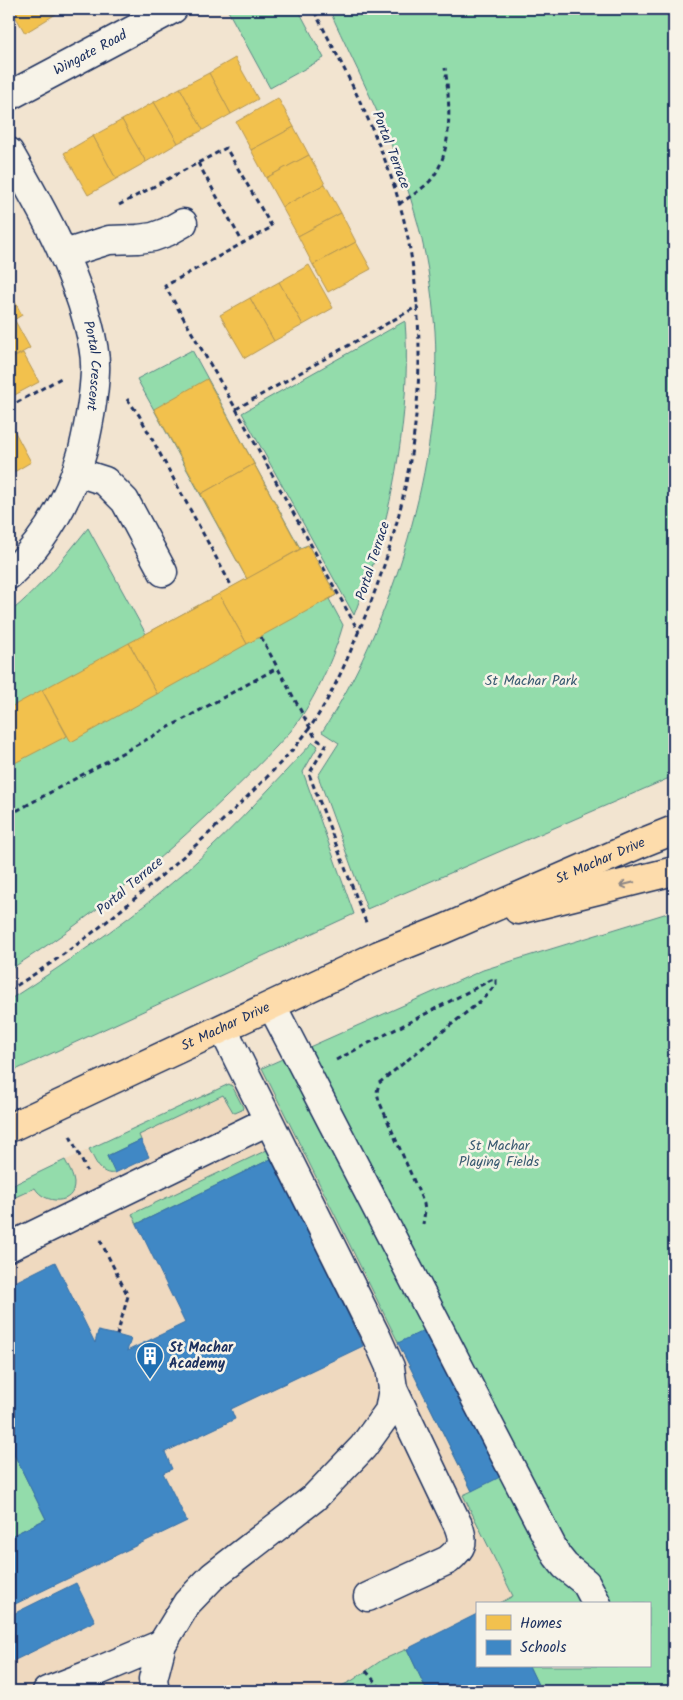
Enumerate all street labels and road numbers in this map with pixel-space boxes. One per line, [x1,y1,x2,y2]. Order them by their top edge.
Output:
street label: Wingate Road [50,24,132,81]
street label: Portal Terrace [366,108,416,193]
street label: Portal Crescent [77,318,106,413]
street label: Portal Terrace [350,518,396,603]
street label: St Machar Drive [552,831,649,890]
street label: Portal Terrace [92,851,169,921]
street label: St Machar Drive [177,996,274,1057]

